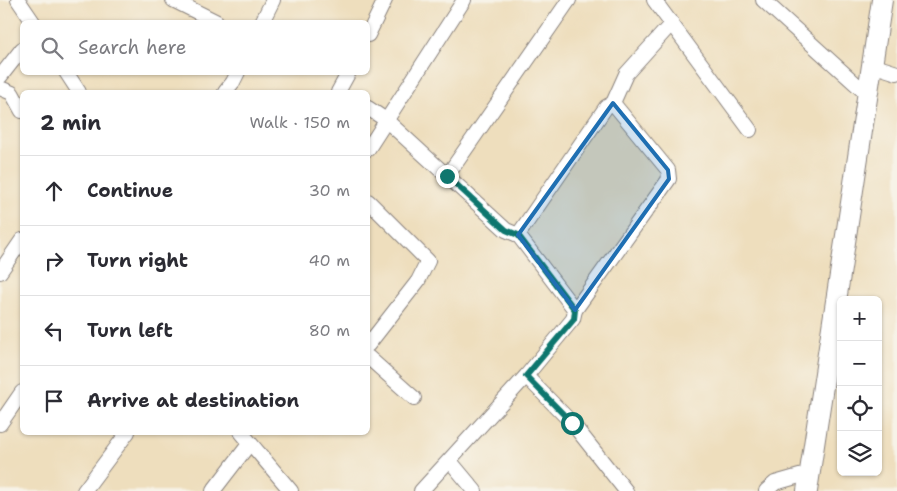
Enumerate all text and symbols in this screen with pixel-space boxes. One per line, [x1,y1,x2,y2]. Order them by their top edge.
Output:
search box [20,20,370,75]
icon: search [38,34,66,62]
text: Search here [78,35,187,60]
text: 2 min [40,109,101,137]
text: Walk · 150 m [249,112,350,133]
route end [436,165,459,188]
icon: ahead [40,177,68,205]
text: Continue [87,178,173,203]
text: 30 m [309,180,350,201]
icon: right [40,247,68,275]
text: Turn right [87,248,188,273]
text: 40 m [308,250,350,271]
map controls [837,296,882,476]
button: + [837,296,882,341]
icon: left [40,317,68,345]
text: Turn left [87,318,173,343]
text: 80 m [309,320,350,341]
button: − [837,341,882,386]
button: locate [837,386,882,431]
icon: arrive [40,387,68,415]
text: Arrive at destination [87,388,299,413]
route start [561,412,584,435]
button: layers [837,431,882,476]

